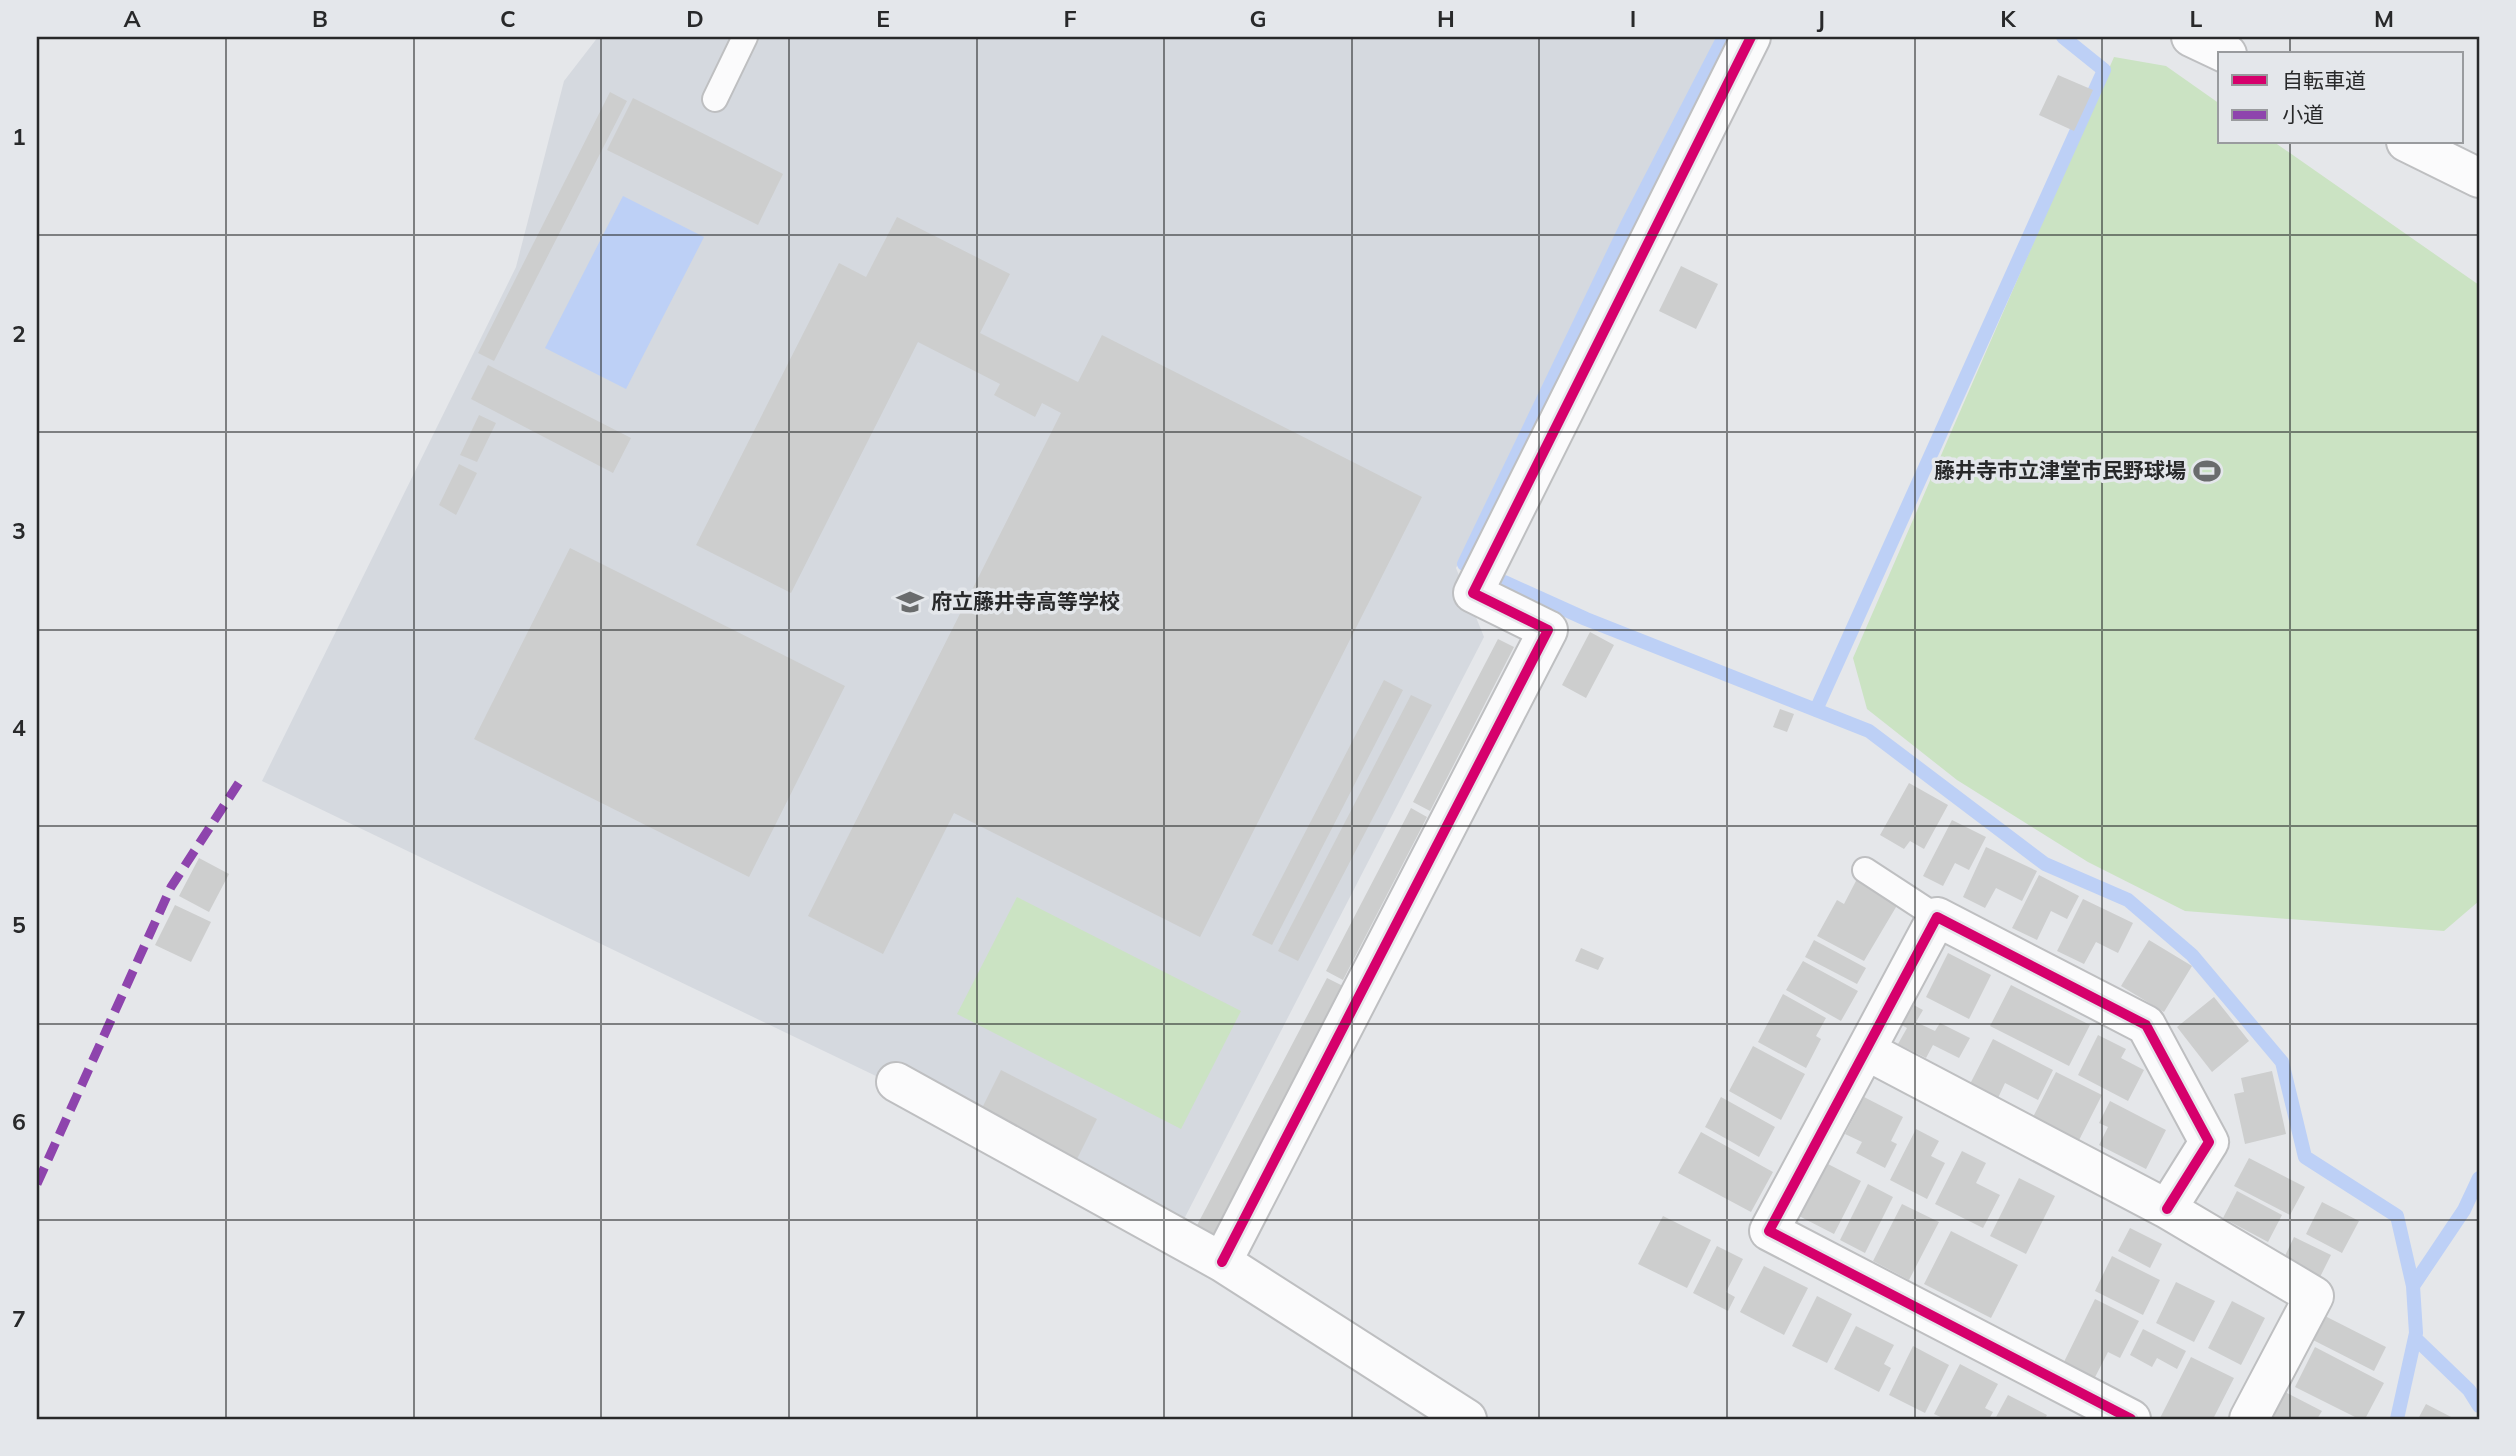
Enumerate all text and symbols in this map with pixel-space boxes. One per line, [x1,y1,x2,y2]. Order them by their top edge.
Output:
text: A [123,4,141,33]
text: B [312,4,328,33]
text: C [500,4,516,33]
text: D [686,4,704,33]
text: E [876,4,890,33]
text: F [1063,4,1077,33]
text: G [1249,4,1267,33]
text: H [1437,4,1455,33]
text: I [1630,4,1636,33]
text: J [1817,4,1825,33]
text: K [2000,4,2017,33]
text: L [2190,4,2203,33]
text: M [2374,4,2394,33]
legend [2218,52,2464,144]
text: 自転車道 [2282,67,2366,93]
text: 小道 [2282,101,2324,127]
text: 1 [12,122,26,151]
text: 2 [12,319,26,348]
sports icon: 藤井寺市立津堂市民野球場 [2192,456,2222,486]
place label: 藤井寺市立津堂市民野球場 [1934,457,2186,483]
text: 3 [12,516,26,545]
school or university icon: 府立藤井寺高等学校 [895,587,925,617]
place label: 府立藤井寺高等学校 [931,588,1120,614]
text: 4 [12,713,26,742]
text: 5 [12,910,26,939]
text: 6 [12,1107,26,1136]
text: 7 [12,1304,26,1333]

